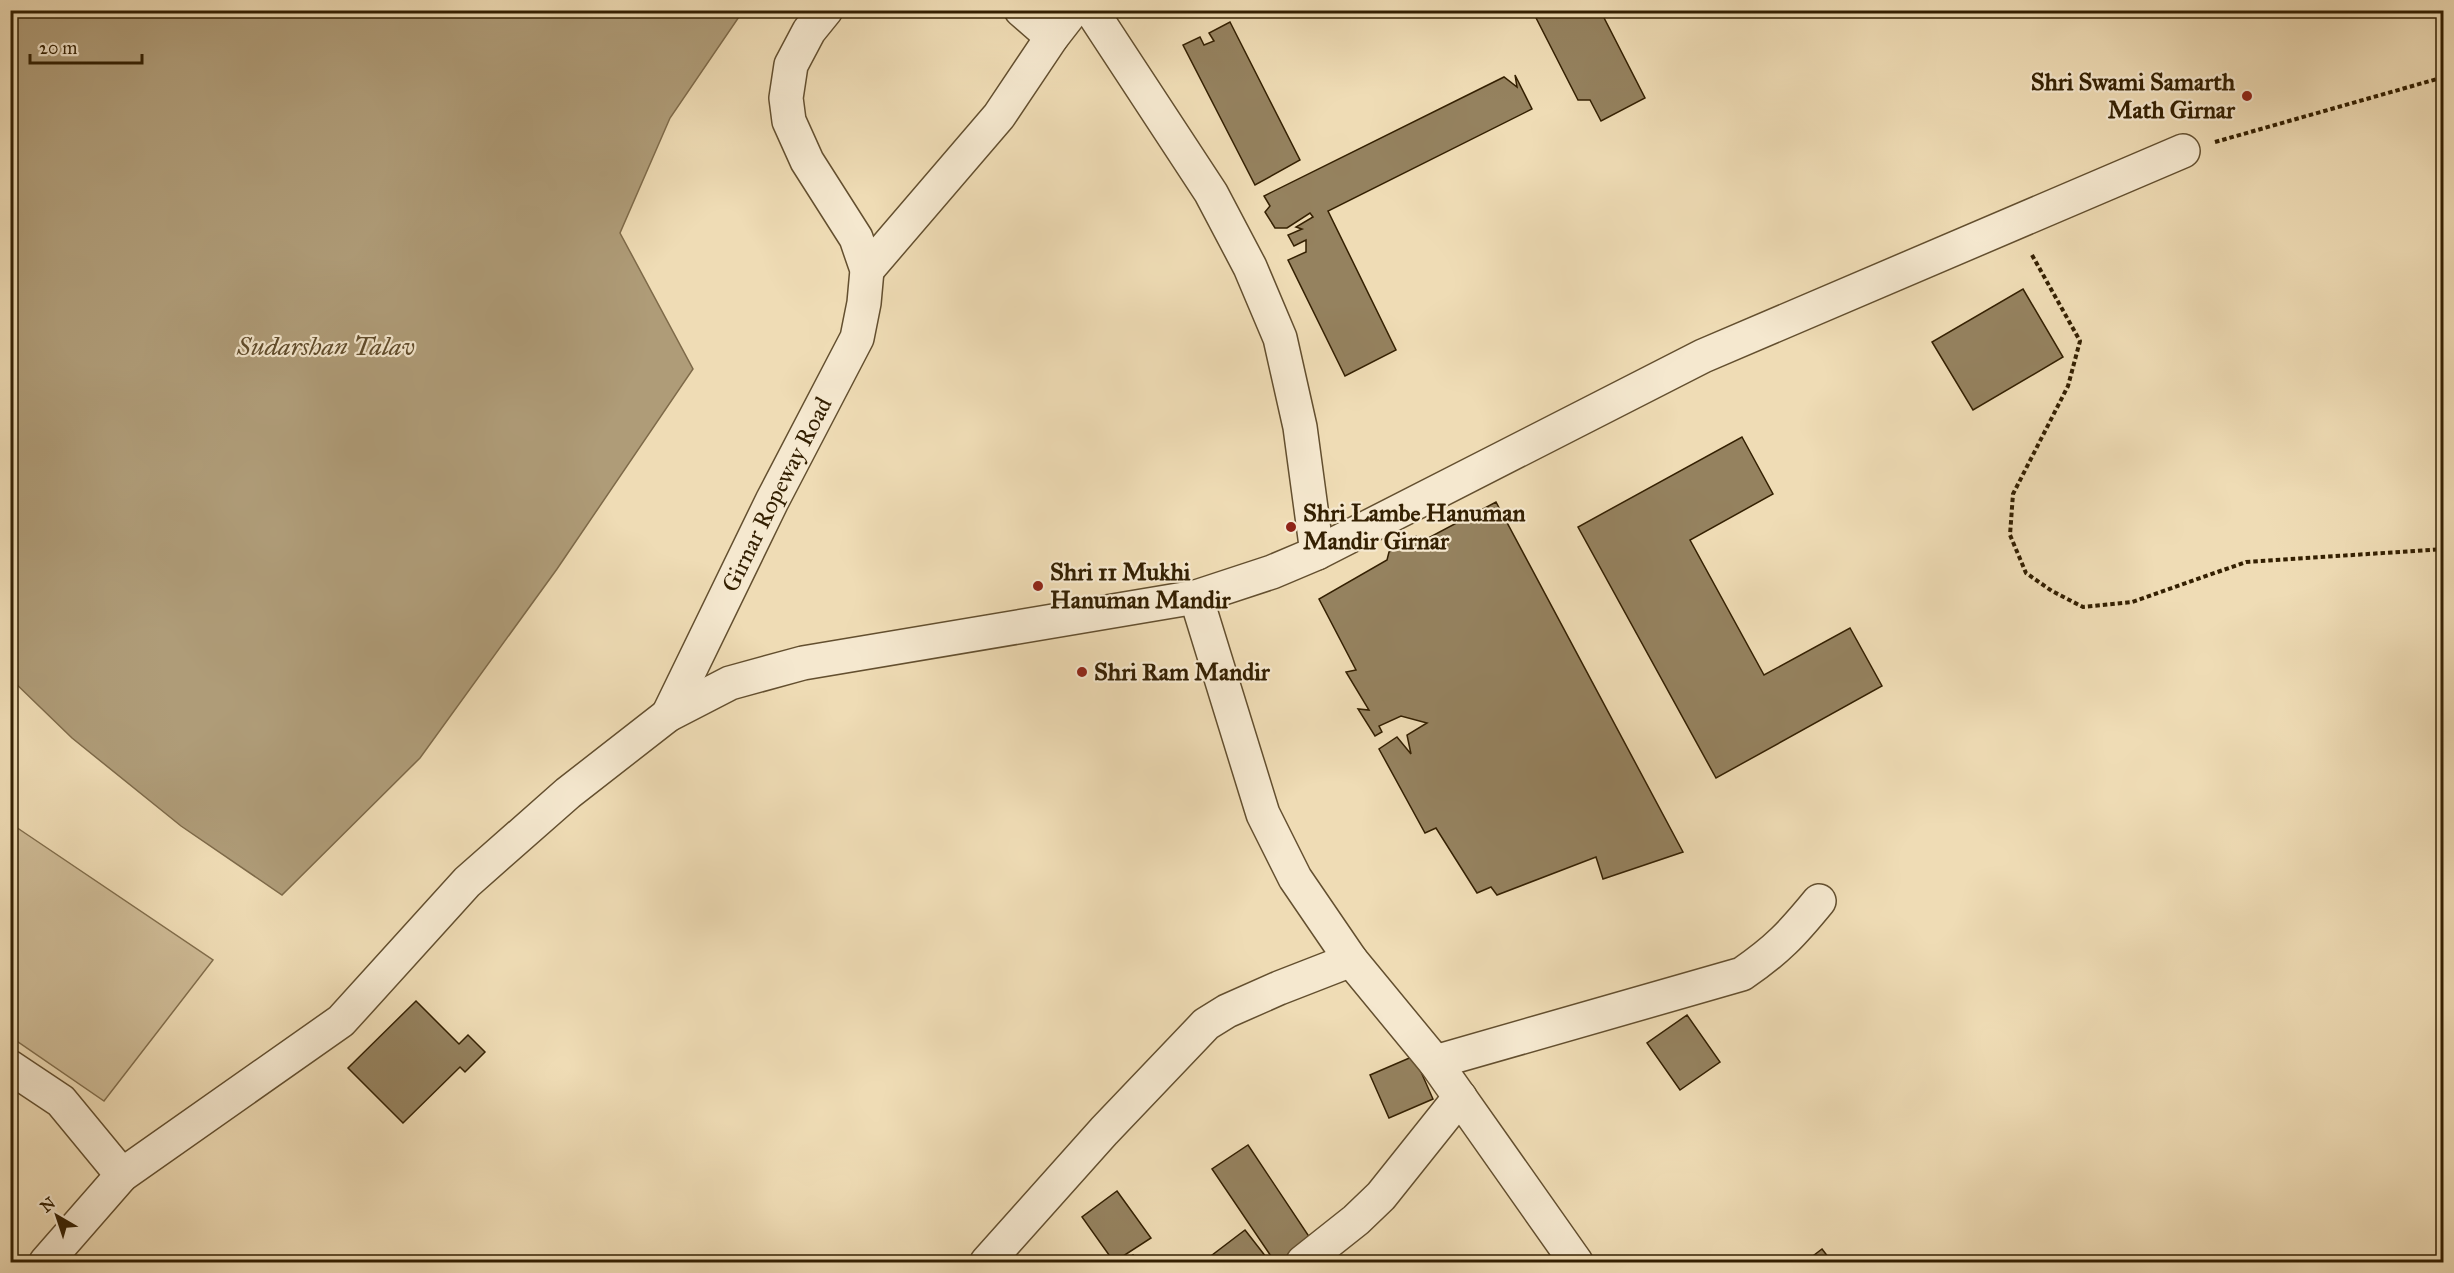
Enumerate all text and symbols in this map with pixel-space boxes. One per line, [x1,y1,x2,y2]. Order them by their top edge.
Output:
scale bar [30,27,142,65]
text: 20 m [39,37,77,59]
place label: Shri Swami Samarth Math Girnar [2031,67,2236,125]
marker: Shri Swami Samarth Math Girnar [2240,89,2254,103]
water label: Sudarshan Talav [236,330,415,362]
street label: Girnar Ropeway Road [715,392,839,597]
place label: Shri Lambe Hanuman Mandir Girnar [1303,498,1525,556]
marker: Shri Lambe Hanuman Mandir Girnar [1284,520,1298,534]
place label: Shri 11 Mukhi Hanuman Mandir [1050,557,1232,615]
marker: Shri 11 Mukhi Hanuman Mandir [1031,579,1045,593]
place label: Shri Ram Mandir [1094,657,1271,687]
marker: Shri Ram Mandir [1075,665,1089,679]
north arrow [27,1186,87,1246]
text: N [37,1193,59,1216]

